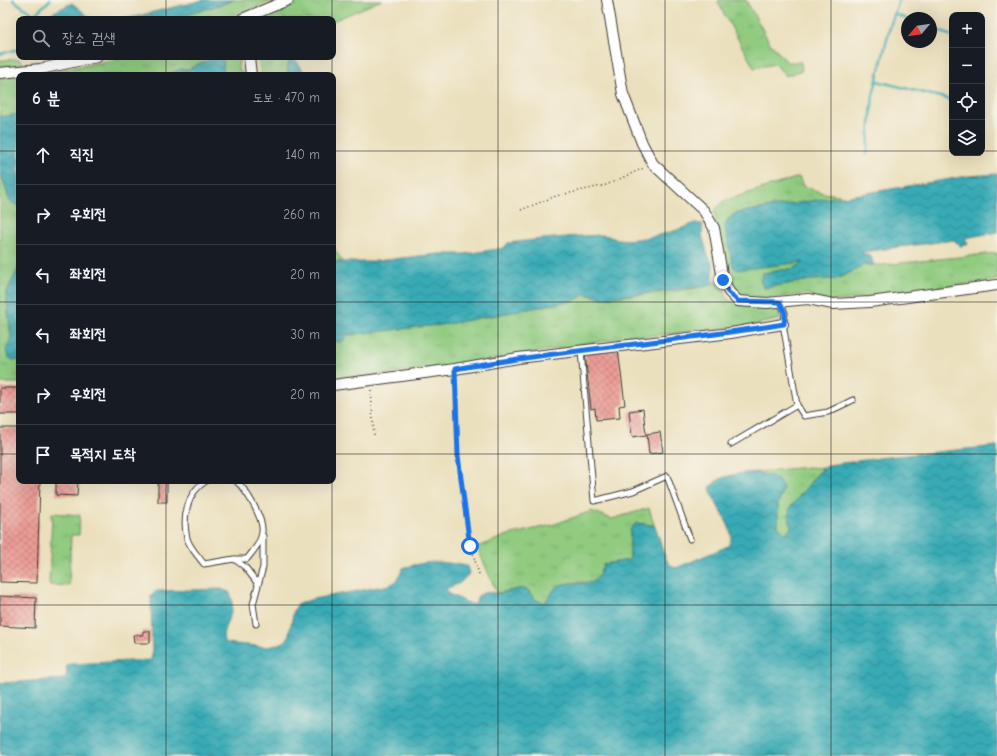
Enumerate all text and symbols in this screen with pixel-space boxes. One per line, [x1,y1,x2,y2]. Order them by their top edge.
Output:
north arrow [901,12,937,48]
map controls [949,12,985,156]
button: + [949,12,985,48]
search box [16,16,336,60]
icon: search [30,27,52,49]
text: 장소 검색 [62,29,115,47]
button: − [949,48,985,84]
button: locate [949,84,985,120]
text: 6 분 [32,89,61,108]
text: 도보 · 470 m [253,90,320,105]
button: layers [949,120,985,156]
icon: ahead [32,144,54,166]
text: 직진 [70,145,94,163]
text: 140 m [286,147,320,162]
icon: right [32,204,54,226]
text: 우회전 [70,205,106,223]
text: 260 m [283,207,320,222]
icon: left [32,264,54,286]
text: 좌회전 [70,265,106,283]
text: 20 m [290,267,320,282]
route end [714,271,732,289]
icon: left [32,324,54,346]
text: 좌회전 [70,325,106,343]
text: 30 m [290,327,320,342]
icon: right [32,384,54,406]
text: 우회전 [70,385,106,403]
text: 20 m [290,387,320,402]
icon: arrive [32,444,54,466]
text: 목적지 도착 [70,445,136,463]
route start [461,537,479,555]

